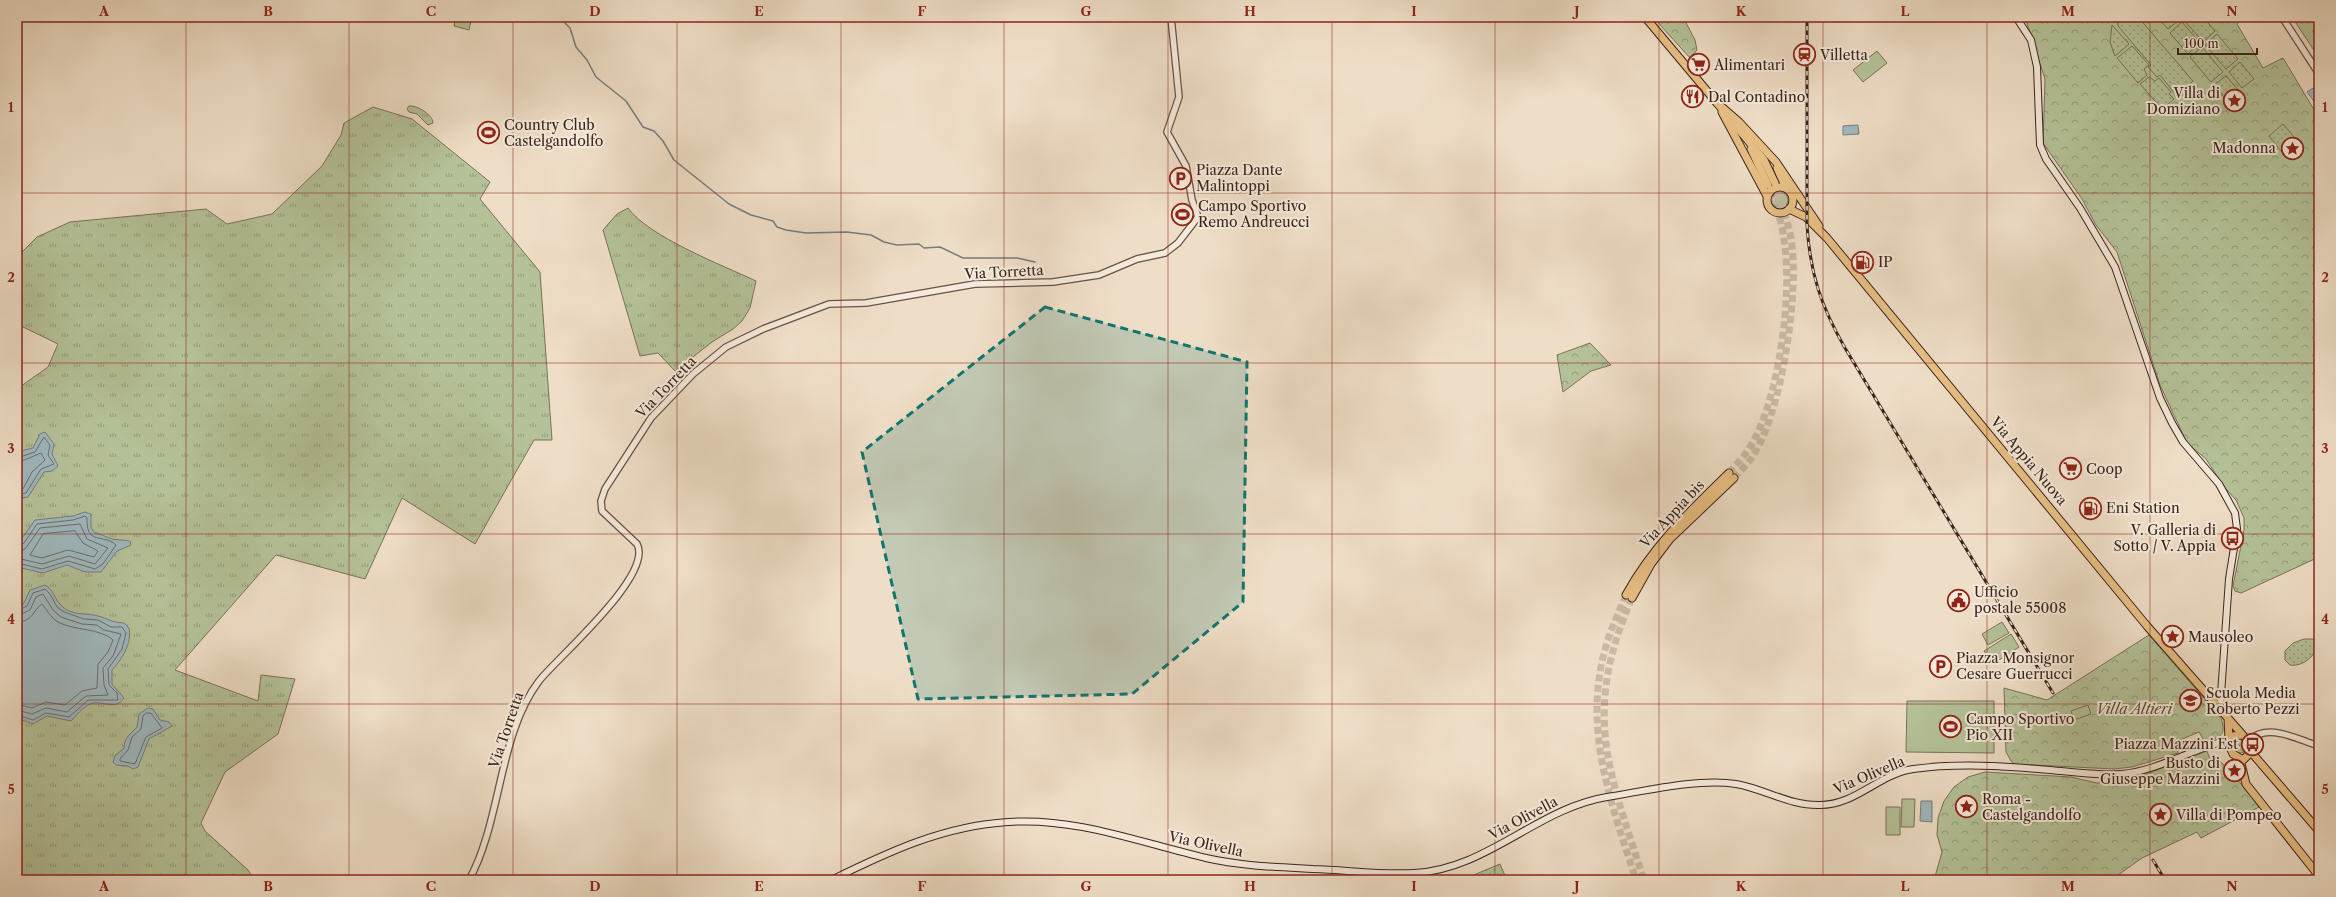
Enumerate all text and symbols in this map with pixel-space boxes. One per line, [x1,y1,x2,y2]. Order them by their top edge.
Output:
text: A [98,3,110,19]
text: B [263,3,273,19]
text: C [426,3,436,19]
text: D [589,3,601,19]
text: E [754,3,764,19]
text: F [918,3,927,19]
text: G [1080,3,1092,19]
text: H [1244,3,1256,19]
text: I [1411,3,1417,19]
text: J [1572,3,1580,19]
text: K [1736,3,1747,19]
text: L [1901,3,1910,19]
text: M [2061,3,2075,19]
text: N [2226,3,2238,19]
scale bar [2178,30,2257,56]
text: 100 m [2184,36,2219,51]
station icon: Villetta [1791,42,1817,68]
place label: Villetta [1819,46,1868,64]
supermarket icon: Alimentari [1685,52,1711,78]
place label: Alimentari [1713,56,1785,74]
restaurant icon: Dal Contadino [1680,84,1706,110]
place label: Villa di Domiziano [2147,84,2220,118]
place label: Dal Contadino [1708,88,1805,106]
place icon: Villa di Domiziano [2222,88,2248,114]
text: 1 [8,99,14,115]
text: 1 [2322,99,2328,115]
place label: Country Club Castelgandolfo [504,116,603,150]
sports icon: Country Club Castelgandolfo [475,120,501,146]
place icon: Madonna [2279,135,2305,161]
place label: Madonna [2213,139,2277,157]
place label: Piazza Dante Malintoppi [1196,161,1283,195]
parking icon: Piazza Dante Malintoppi [1167,165,1193,191]
place label: Campo Sportivo Remo Andreucci [1198,197,1310,231]
sports icon: Campo Sportivo Remo Andreucci [1170,201,1196,227]
fuel station icon: IP [1850,249,1876,275]
place label: IP [1878,253,1893,271]
street label: Via Torretta [963,261,1045,283]
text: 2 [7,269,15,285]
text: 2 [2321,269,2329,285]
street label: Via Torretta [631,352,700,423]
street label: Via Appia Nuova [1986,412,2072,509]
text: 3 [7,440,15,456]
text: 3 [2321,440,2329,456]
supermarket icon: Coop [2058,456,2084,482]
place label: Coop [2086,460,2123,478]
street label: Via Appia bis [1635,476,1708,552]
fuel station icon: Eni Station [2078,495,2104,521]
place label: Eni Station [2106,499,2180,517]
place label: V. Galleria di Sotto / V. Appia [2113,521,2217,555]
bus stop icon: V. Galleria di Sotto / V. Appia [2219,525,2245,551]
place label: Ufficio postale 55008 [1974,583,2067,617]
public building icon: Ufficio postale 55008 [1946,587,1972,613]
text: 4 [7,611,15,627]
text: 4 [2321,611,2329,627]
place icon: Mausoleo [2159,624,2185,650]
place label: Mausoleo [2188,628,2253,646]
place label: Piazza Monsignor Cesare Guerrucci [1956,649,2075,683]
parking icon: Piazza Monsignor Cesare Guerrucci [1928,653,1954,679]
place label: Scuola Media Roberto Pezzi [2206,684,2300,718]
school or university icon: Scuola Media Roberto Pezzi [2178,688,2204,714]
street label: Via Torretta [484,689,528,771]
park label: Villa Altieri [2096,700,2174,718]
place label: Campo Sportivo Pio XII [1966,710,2074,744]
sports icon: Campo Sportivo Pio XII [1937,714,1963,740]
bus stop icon: Piazza Mazzini Est [2240,731,2266,757]
place label: Piazza Mazzini Est [2114,735,2238,753]
street label: Via Olivella [1830,752,1908,798]
place label: Busto di Giuseppe Mazzini [2100,754,2220,788]
place icon: Busto di Giuseppe Mazzini [2222,758,2248,784]
text: 5 [7,781,15,797]
text: 5 [2321,781,2329,797]
place label: Roma - Castelgandolfo [1982,790,2081,824]
street label: Via Olivella [1484,792,1561,844]
place icon: Roma - Castelgandolfo [1953,794,1979,820]
place icon: Villa di Pompeo [2147,802,2173,828]
place label: Villa di Pompeo [2175,806,2282,824]
street label: Via Olivella [1166,827,1246,861]
text: A [98,878,110,894]
text: B [263,878,273,894]
text: C [426,878,436,894]
text: D [589,878,601,894]
text: E [754,878,764,894]
text: F [918,878,927,894]
text: G [1080,878,1092,894]
text: H [1244,878,1256,894]
text: I [1411,878,1417,894]
text: J [1572,878,1580,894]
text: K [1736,878,1747,894]
text: L [1901,878,1910,894]
text: M [2061,878,2075,894]
text: N [2226,878,2238,894]

